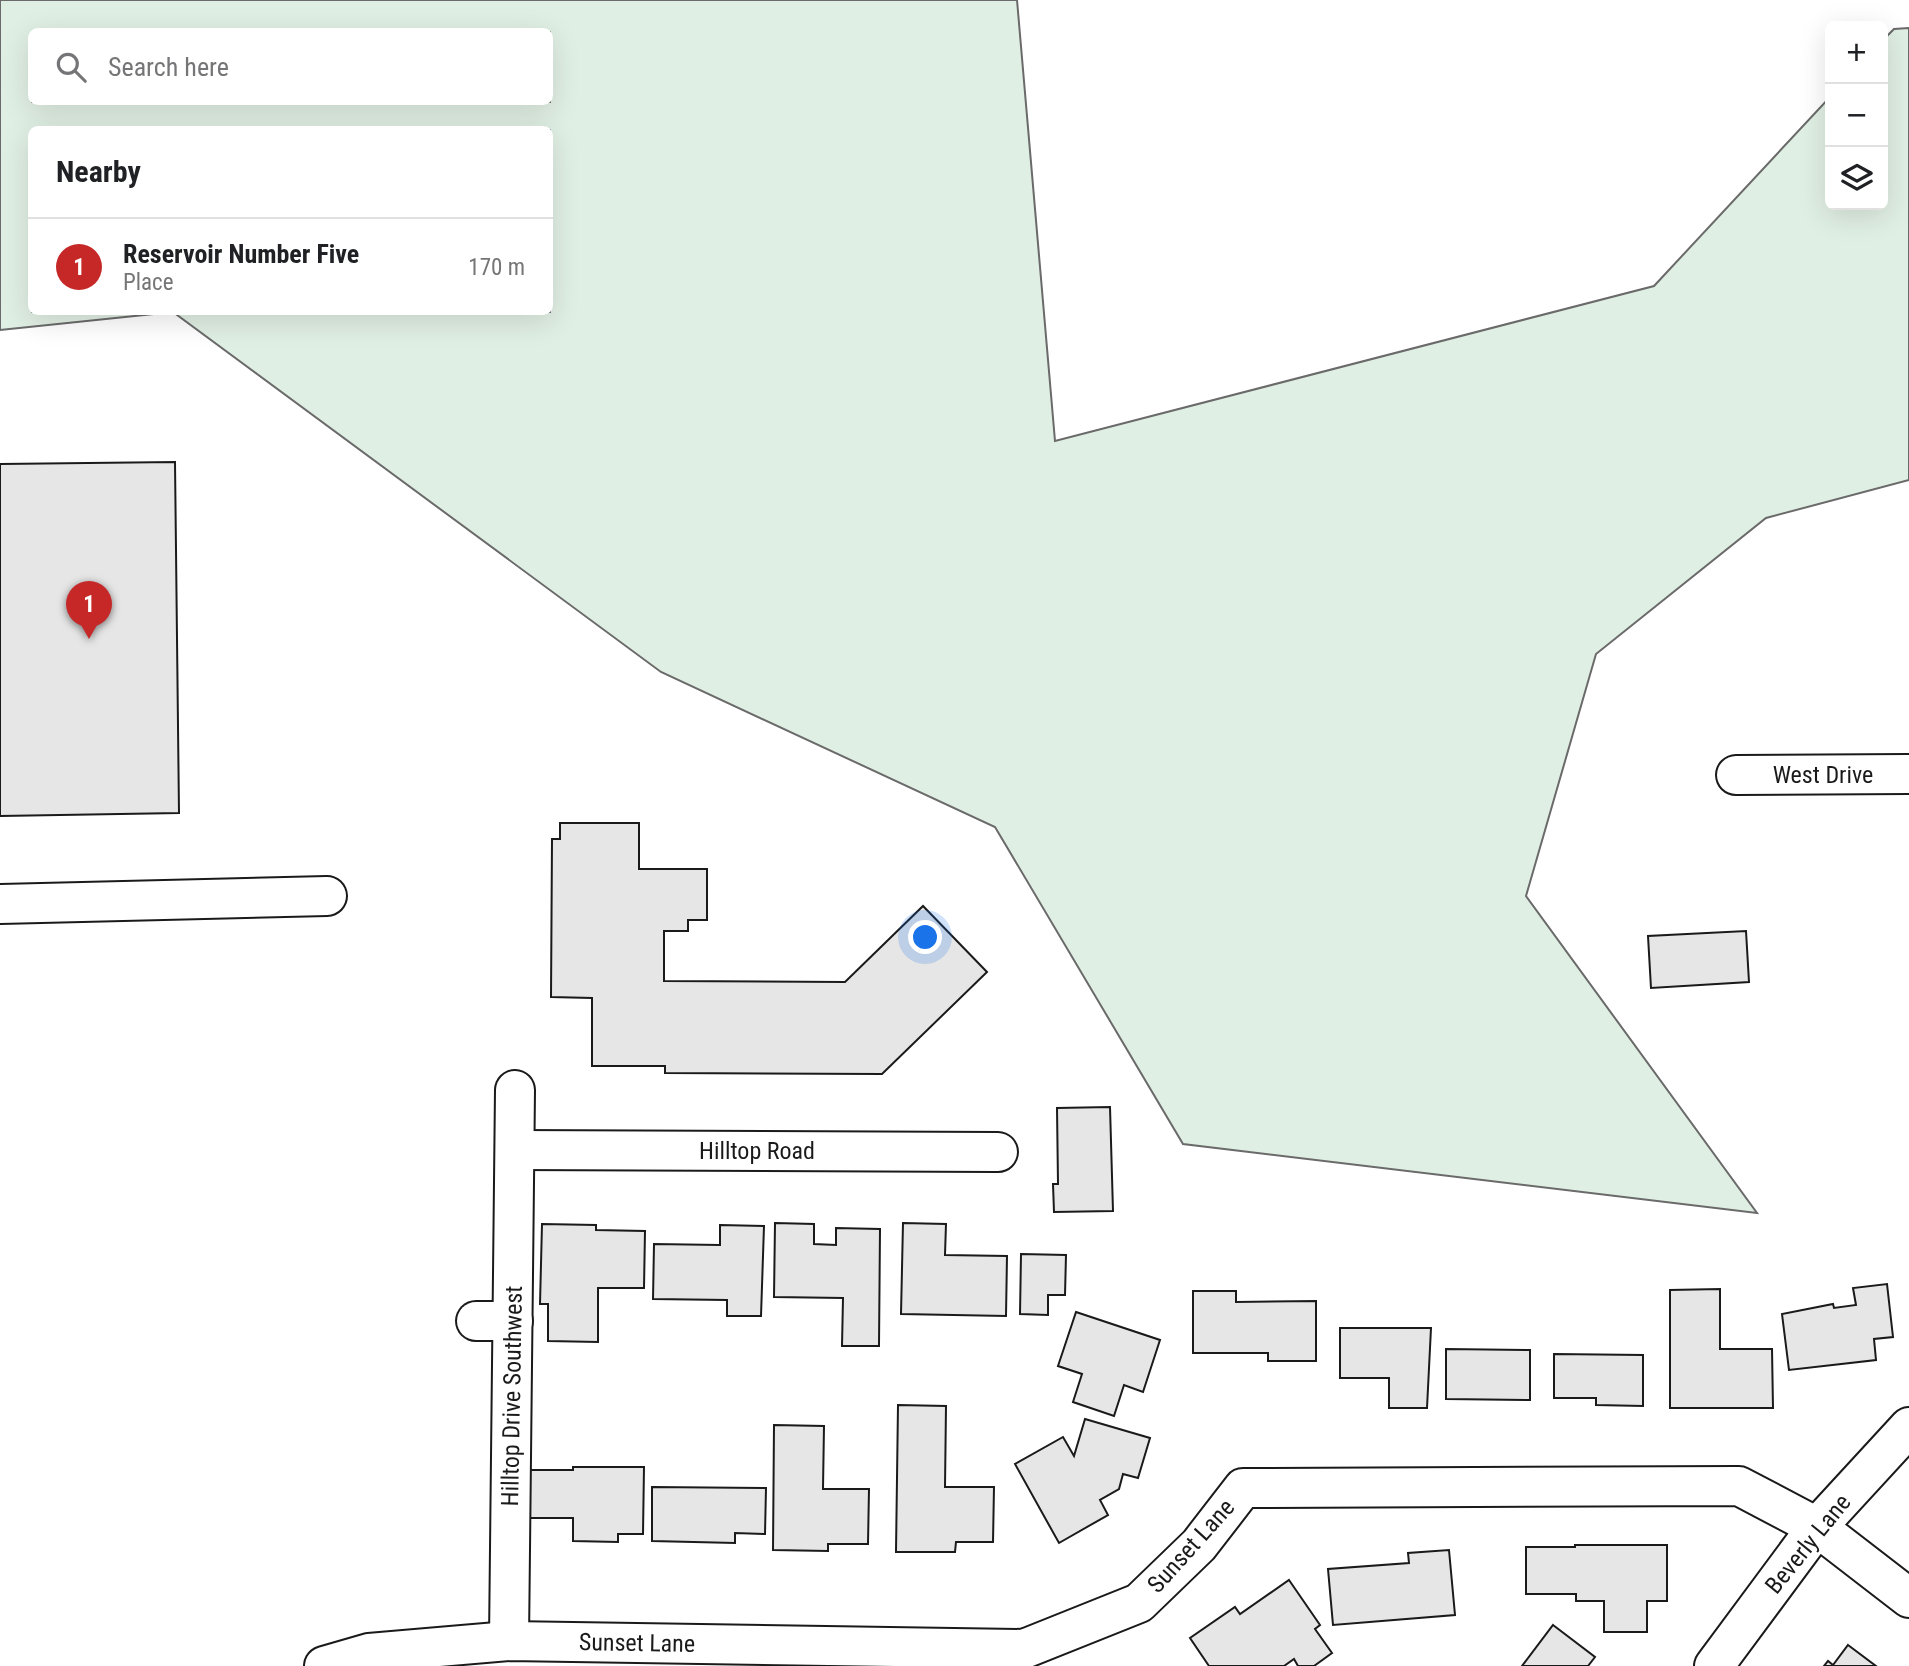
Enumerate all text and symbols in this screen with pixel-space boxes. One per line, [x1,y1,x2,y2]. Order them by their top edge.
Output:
map controls [1825,21,1888,210]
button: + [1825,21,1888,84]
search box [28,28,553,105]
icon: search [52,48,90,86]
text: Search here [108,52,229,82]
button: − [1825,84,1888,147]
button: layers [1825,147,1888,210]
text: Nearby [56,154,141,189]
text: Reservoir Number Five [123,239,359,269]
text: 1 [73,254,85,281]
text: 170 m [468,254,525,281]
text: Place [123,269,173,296]
pin: 1 [66,581,112,639]
street label: West Drive [1773,761,1873,789]
your location [908,920,942,954]
street label: Hilltop Road [699,1137,815,1165]
street label: Hilltop Drive Southwest [496,1285,528,1507]
street label: Beverly Lane [1759,1489,1857,1599]
street label: Sunset Lane [1142,1493,1240,1599]
street label: Sunset Lane [579,1628,695,1658]

